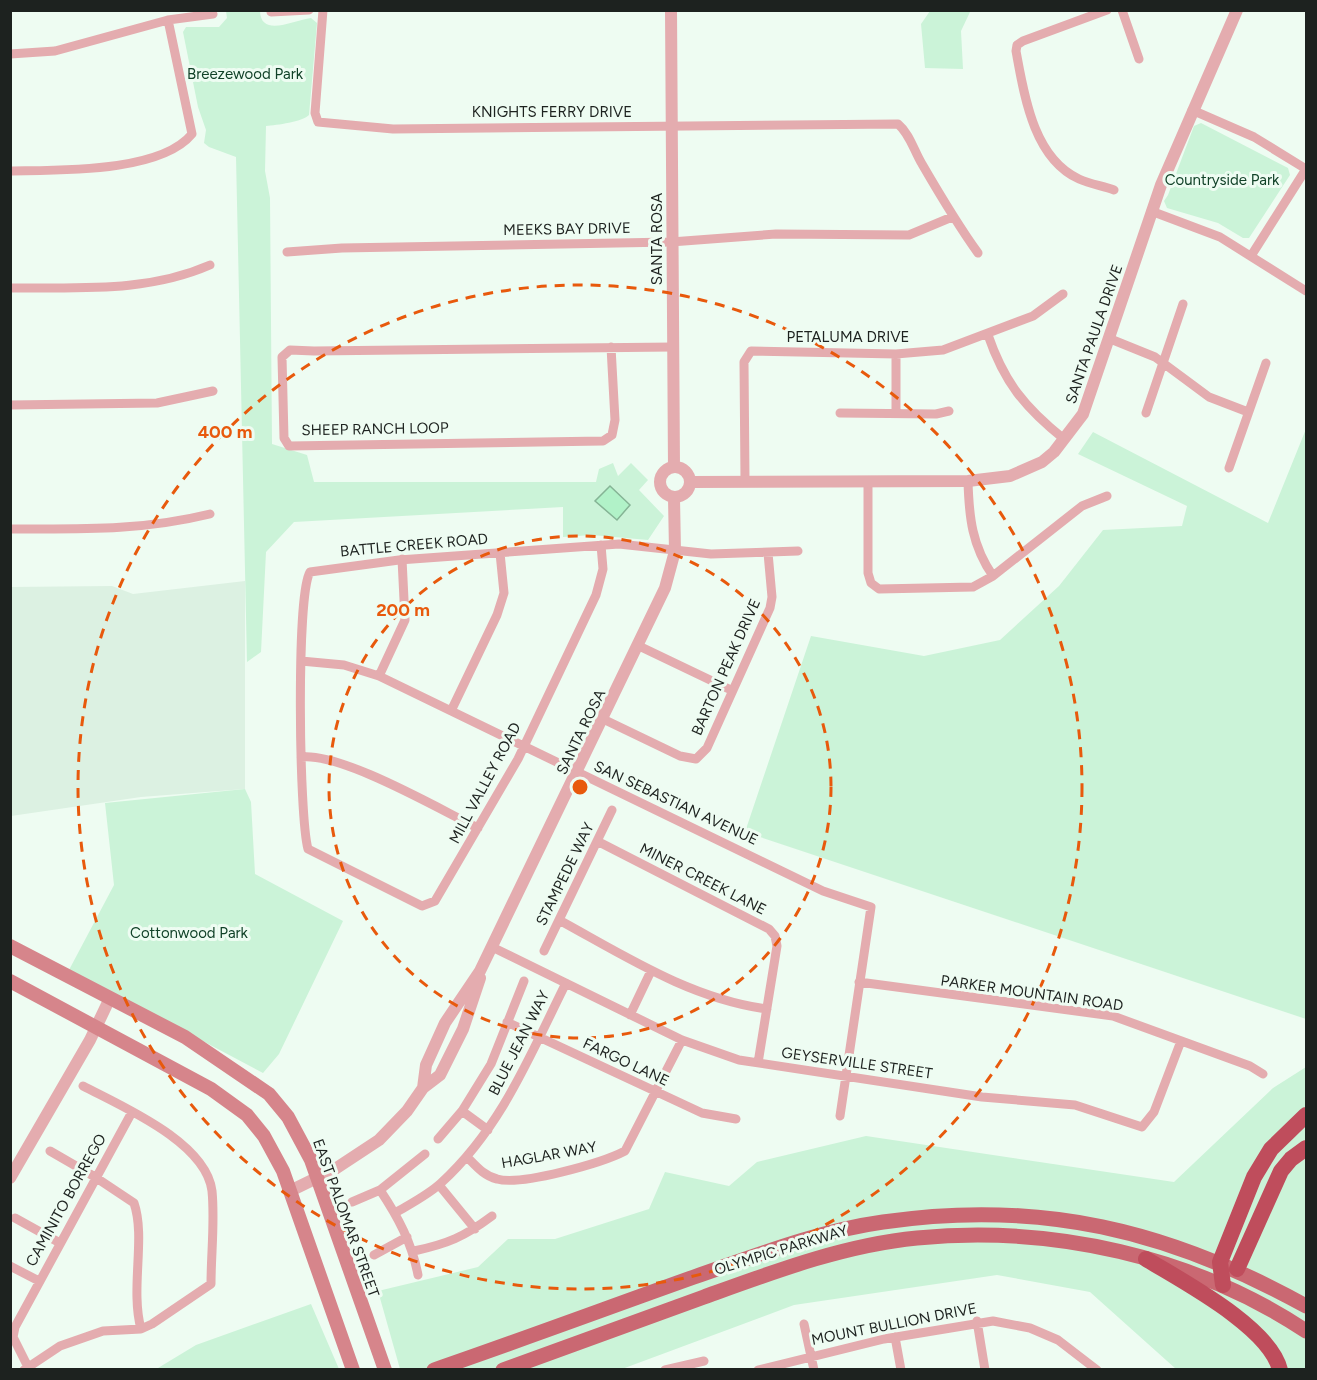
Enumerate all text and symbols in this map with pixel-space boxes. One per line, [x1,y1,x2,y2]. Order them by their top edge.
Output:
park label: Breezewood Park [187,65,304,83]
street label: KNIGHTS FERRY DRIVE [472,103,632,121]
park label: Countryside Park [1165,171,1280,189]
street label: SANTA ROSA [648,193,666,285]
street label: MEEKS BAY DRIVE [503,219,631,239]
street label: SANTA PAULA DRIVE [1062,262,1126,406]
street label: PETALUMA DRIVE [787,328,909,346]
street label: SHEEP RANCH LOOP [301,419,449,439]
text: 400 m [198,421,252,443]
street label: BATTLE CREEK ROAD [339,530,489,560]
street label: BARTON PEAK DRIVE [688,596,764,738]
text: 200 m [376,599,430,621]
street label: SANTA ROSA [553,686,609,778]
street label: MILL VALLEY ROAD [445,719,525,847]
street label: SAN SEBASTIAN AVENUE [591,757,761,849]
centre of rings [570,777,590,797]
street label: STAMPEDE WAY [532,819,598,929]
street label: MINER CREEK LANE [637,839,769,919]
park label: Cottonwood Park [130,924,249,942]
street label: PARKER MOUNTAIN ROAD [940,971,1124,1015]
street label: BLUE JEAN WAY [485,988,553,1098]
street label: FARGO LANE [580,1034,672,1090]
street label: GEYSERVILLE STREET [780,1043,934,1083]
street label: CAMINITO BORREGO [22,1131,110,1269]
street label: EAST PALOMAR STREET [309,1136,383,1300]
street label: HAGLAR WAY [500,1138,598,1172]
street label: OLYMPIC PARKWAY [712,1221,850,1279]
street label: MOUNT BULLION DRIVE [810,1299,978,1349]

